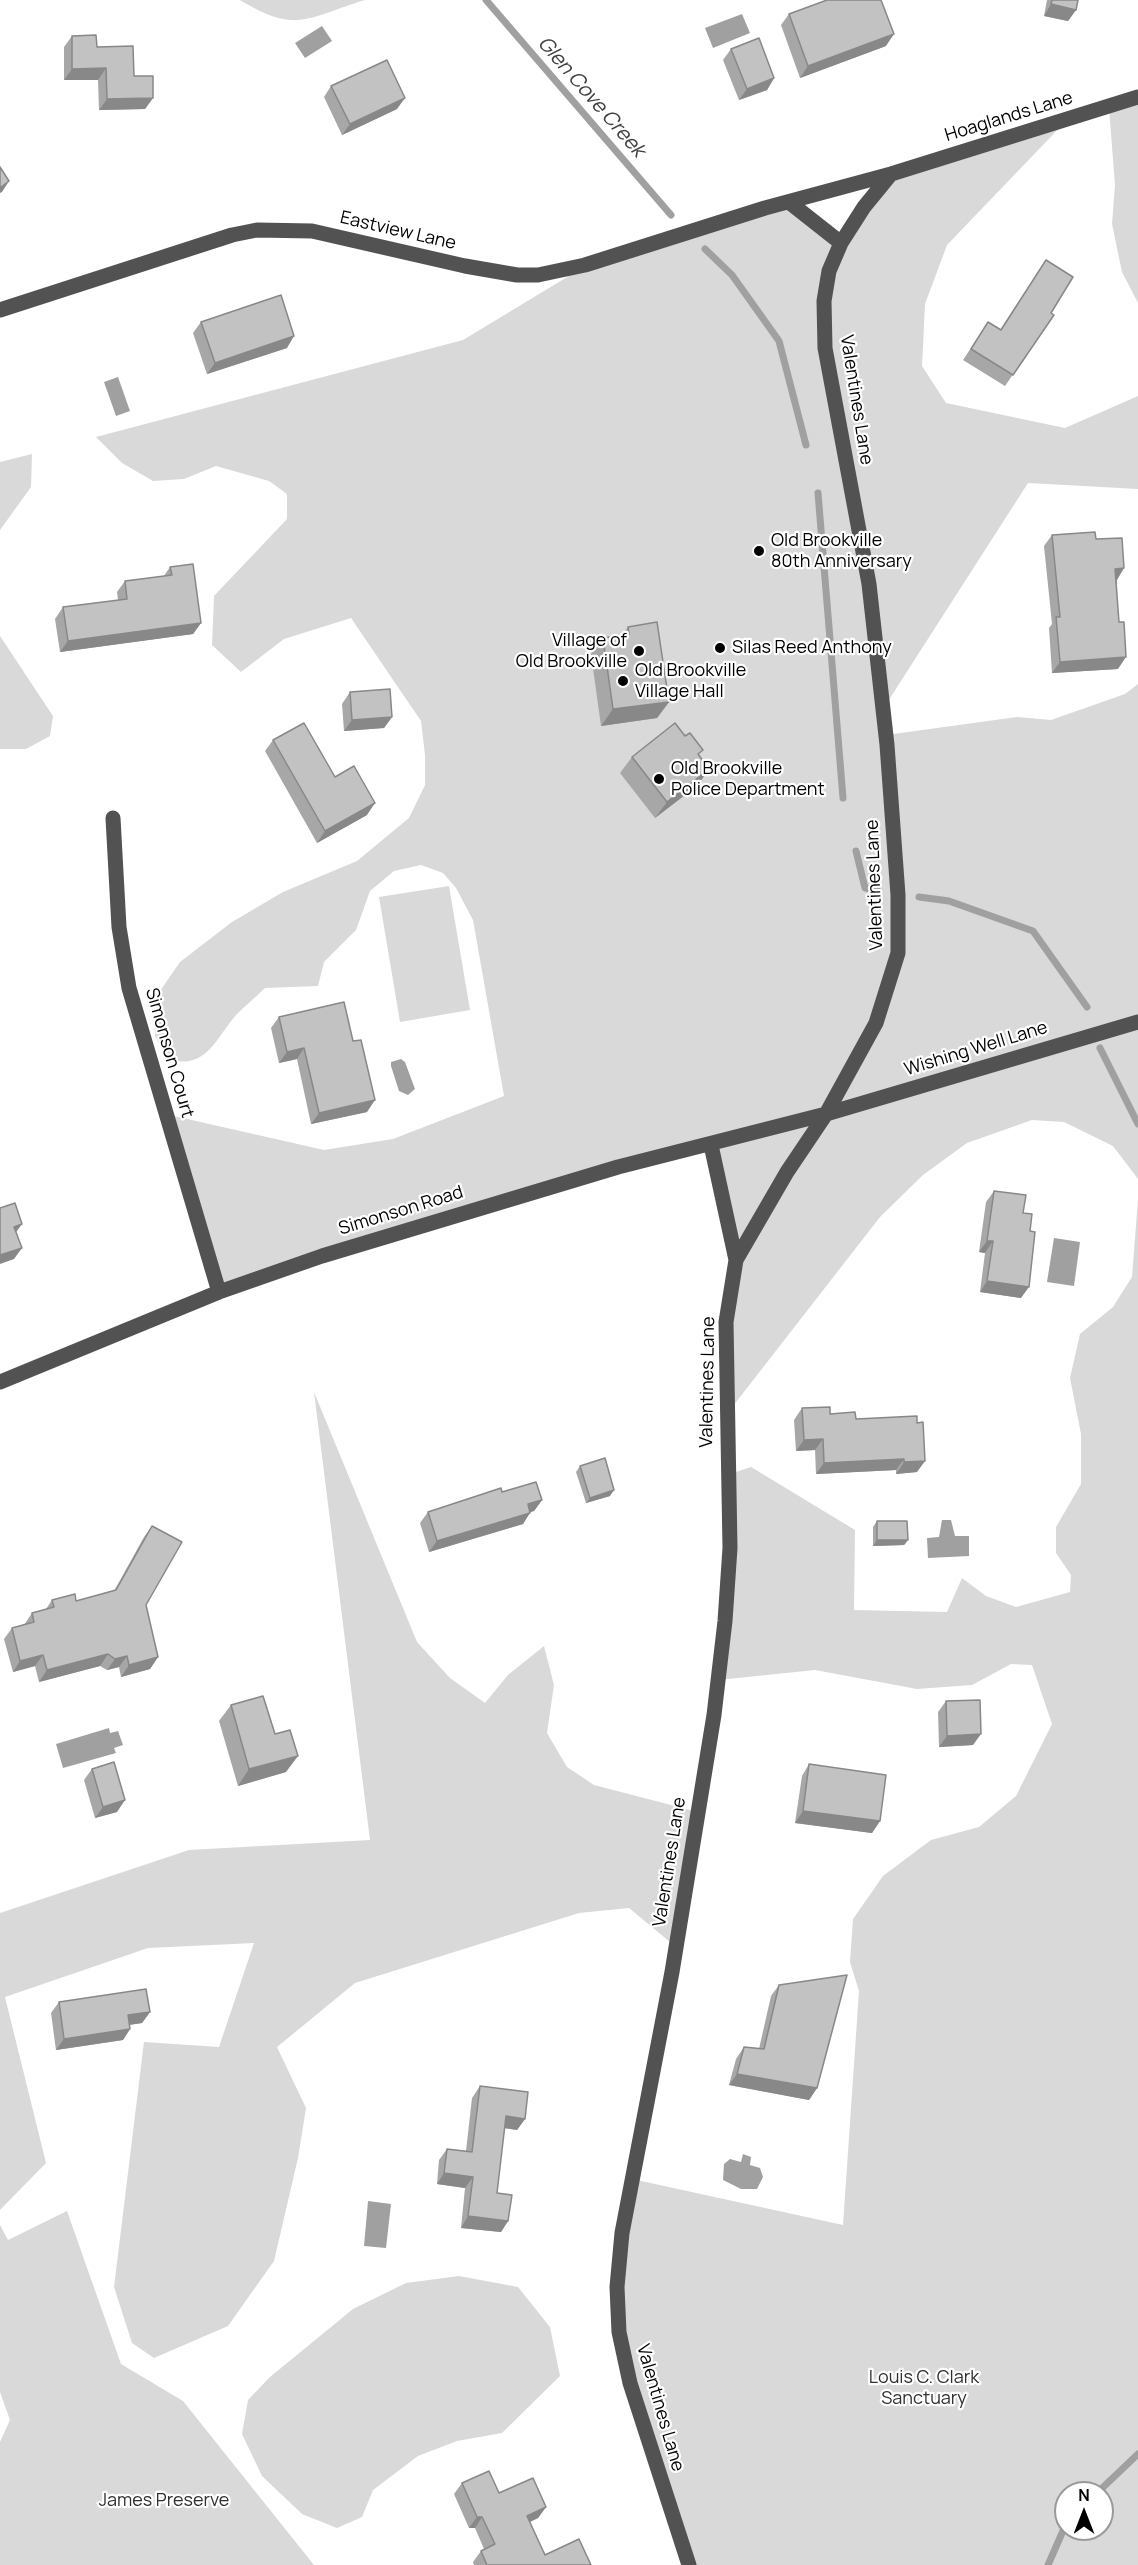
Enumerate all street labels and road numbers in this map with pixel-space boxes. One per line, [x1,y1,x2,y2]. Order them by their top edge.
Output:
street label: Hoaglands Lane [942,87,1076,147]
street label: Eastview Lane [338,207,458,255]
street label: Valentines Lane [835,334,877,466]
street label: Valentines Lane [862,819,888,951]
street label: Simonson Court [140,986,198,1120]
street label: Wishing Well Lane [902,1017,1050,1081]
street label: Simonson Road [336,1182,466,1240]
street label: Valentines Lane [696,1316,720,1448]
street label: Valentines Lane [649,1796,691,1928]
street label: Valentines Lane [632,2342,688,2474]

